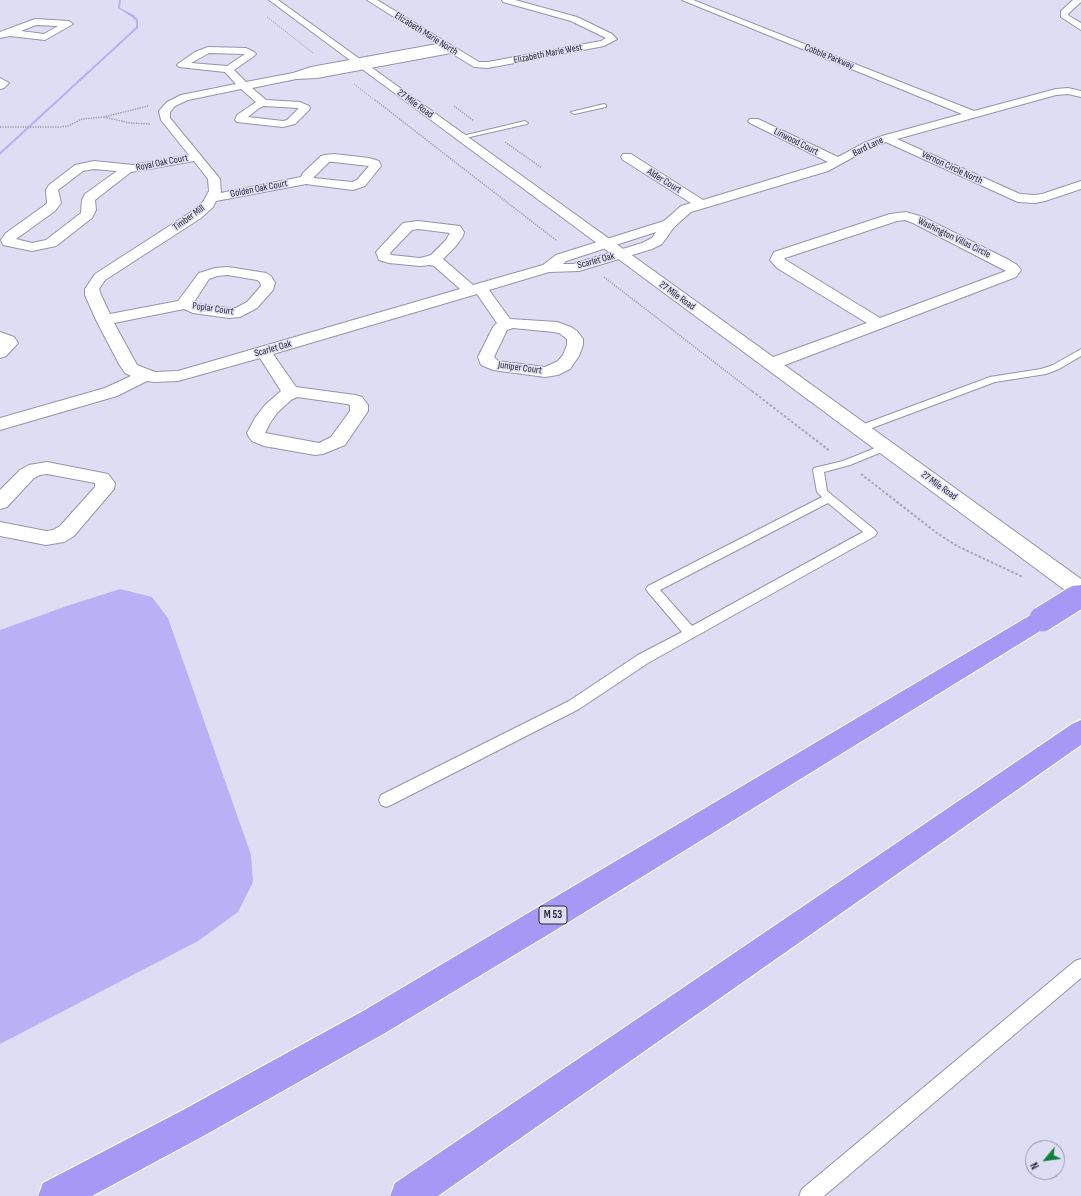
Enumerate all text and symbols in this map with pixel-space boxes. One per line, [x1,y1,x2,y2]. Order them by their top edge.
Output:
street label: Elizabeth Marie North [392,10,460,58]
street label: Elizabeth Marie West [513,41,583,67]
street label: Cobble Parkway [802,42,856,72]
street label: 27 Mile Road [395,87,435,121]
street label: Linwood Court [772,126,820,158]
street label: Bard Lane [851,134,885,160]
street label: Vernon Circle North [920,149,984,187]
street label: Royal Oak Court [135,152,189,174]
street label: Alder Court [645,166,683,196]
street label: Golden Oak Court [229,178,289,200]
street label: Timber Mill [171,202,207,234]
street label: Washington Villas Circle [916,215,992,261]
street label: Scarlet Oak [576,250,616,272]
street label: 27 Mile Road [657,279,697,313]
street label: Poplar Court [191,300,235,318]
street label: Scarlet Oak [253,338,293,360]
street label: Juniper Court [497,359,543,377]
street label: 27 Mile Road [919,469,959,503]
road number: M 53 [539,906,567,924]
north arrow [1025,1140,1065,1180]
text: N [1028,1160,1042,1171]

